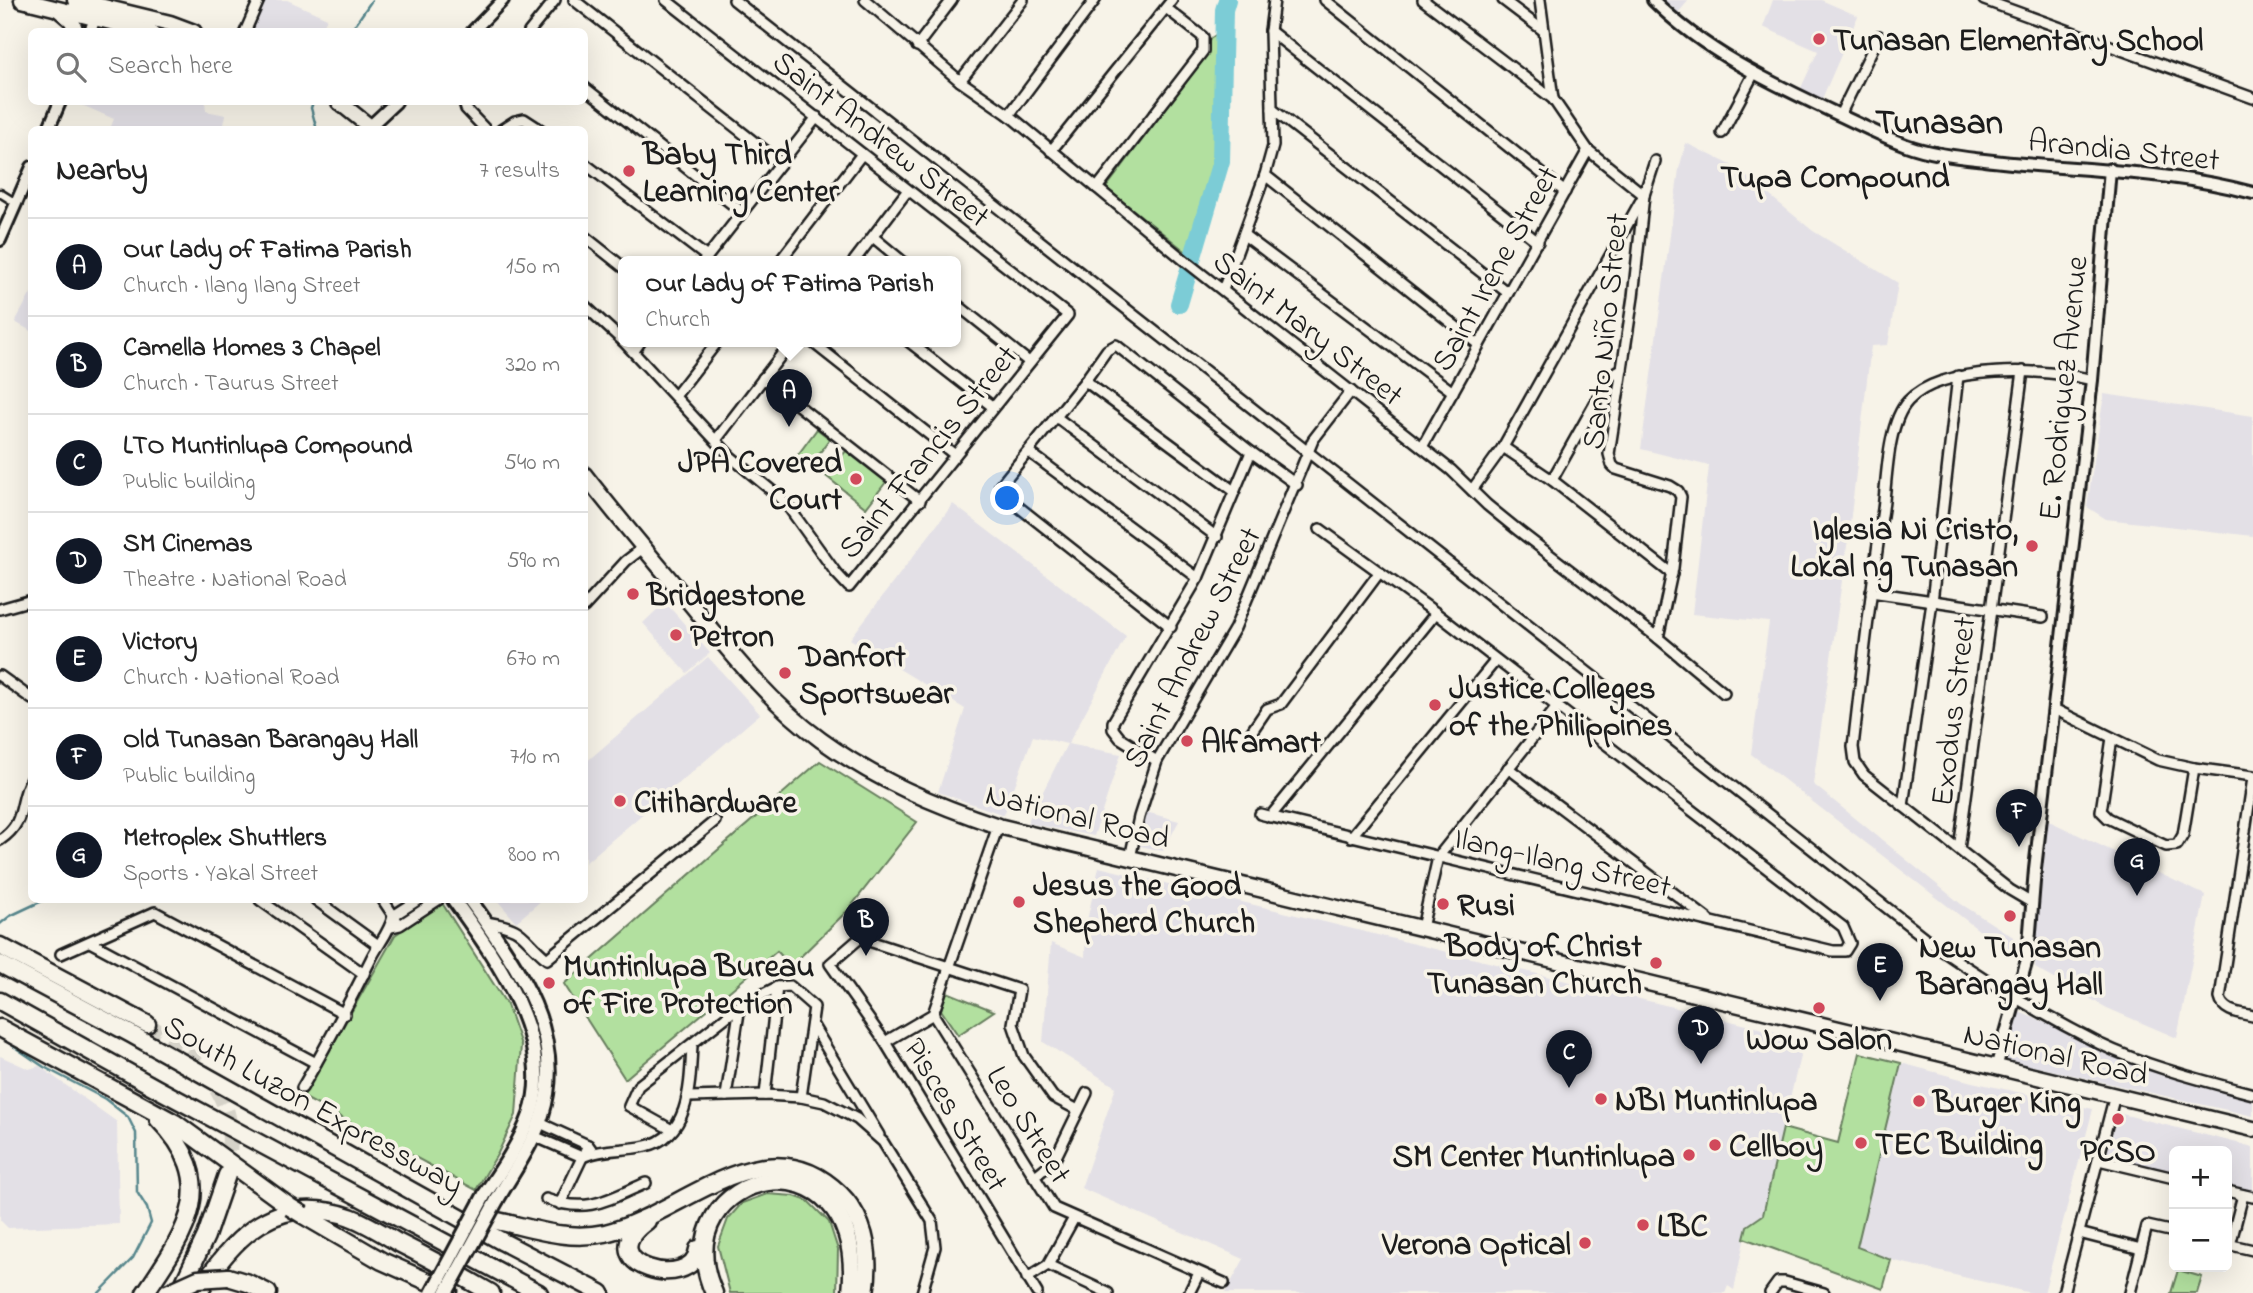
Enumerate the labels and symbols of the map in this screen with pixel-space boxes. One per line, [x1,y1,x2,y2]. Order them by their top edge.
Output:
place label: Tunasan Elementary School [1833,19,2203,67]
marker: Tunasan Elementary School [1811,31,1827,47]
street label: Saint Andrew Street [761,41,999,241]
district label: Tunasan [1875,99,2003,150]
street label: Arandia Street [2026,119,2222,186]
place label: Baby Third Learning Center [641,133,840,218]
district label: Tupa Compound [1720,155,1950,203]
street label: Saint Irene Street [1421,158,1573,381]
marker: Baby Third Learning Center [621,163,637,179]
street label: Santo Niño Street [1572,211,1643,452]
street label: Saint Mary Street [1201,240,1413,420]
street label: E. Rodriguez Avenue [2028,253,2103,523]
street label: Saint Francis Street [828,336,1031,571]
pin: A [766,369,812,427]
place label: JPA Covered Court [678,441,842,525]
marker: JPA Covered Court [848,471,864,487]
your location [990,481,1024,515]
place label: Iglesia Ni Cristo, Lokal ng Tunasan [1791,508,2018,593]
street label: Saint Andrew Street [1113,519,1275,778]
marker: Iglesia Ni Cristo, Lokal ng Tunasan [2024,538,2040,554]
place label: Bridgestone [645,574,806,622]
marker: Bridgestone [625,586,641,602]
street label: Exodus Street [1921,614,1990,809]
place label: Petron [690,615,774,662]
marker: Petron [668,627,684,643]
place label: Danfort Sportswear [797,635,954,719]
marker: Danfort Sportswear [777,665,793,681]
place label: Justice Colleges of the Philippines [1449,667,1672,751]
marker: Justice Colleges of the Philippines [1427,697,1443,713]
place label: Alfamart [1201,721,1321,768]
marker: Alfamart [1179,733,1195,749]
street label: National Road [980,773,1174,864]
place label: Citihardware [634,781,798,828]
pin: F [1996,789,2042,847]
marker: Citihardware [612,793,628,809]
street label: Ilang-Ilang Street [1449,817,1676,912]
pin: G [2114,838,2160,896]
place label: Jesus the Good Shepherd Church [1033,864,1255,948]
place label: Rusi [1457,884,1515,931]
marker: Jesus the Good Shepherd Church [1011,894,1027,910]
marker: Rusi [1435,896,1451,912]
pin: B [843,898,889,956]
marker: New Tunasan Barangay Hall [2002,908,2018,924]
place label: Body of Christ Tunasan Church [1427,925,1642,1009]
place label: New Tunasan Barangay Hall [1915,926,2103,1011]
pin: E [1857,943,1903,1001]
place label: Muntinlupa Bureau of Fire Protection [563,945,814,1029]
marker: Body of Christ Tunasan Church [1648,955,1664,971]
marker: Muntinlupa Bureau of Fire Protection [541,975,557,991]
marker: Wow Salon [1811,1000,1827,1016]
street label: South Luzon Expressway [153,1005,471,1209]
pin: D [1678,1006,1724,1064]
street label: National Road [1958,1012,2152,1100]
place label: Wow Salon [1746,1018,1892,1065]
street label: Pisces Street [890,1030,1019,1202]
pin: C [1546,1030,1592,1088]
street label: Leo Street [972,1058,1082,1194]
place label: NBI Muntinlupa [1615,1079,1818,1126]
place label: Burger King [1931,1081,2081,1129]
marker: NBI Muntinlupa [1593,1091,1609,1107]
marker: Burger King [1911,1093,1927,1109]
marker: PCSO [2110,1111,2126,1127]
place label: TEC Building [1875,1123,2043,1171]
place label: Cellboy [1729,1125,1823,1173]
place label: PCSO [2080,1130,2156,1177]
place label: SM Center Muntinlupa [1392,1135,1675,1182]
marker: TEC Building [1853,1135,1869,1151]
marker: Cellboy [1707,1137,1723,1153]
marker: SM Center Muntinlupa [1681,1147,1697,1163]
place label: LBC [1657,1205,1708,1252]
marker: LBC [1635,1217,1651,1233]
place label: Verona Optical [1381,1223,1571,1270]
marker: Verona Optical [1577,1235,1593,1251]

